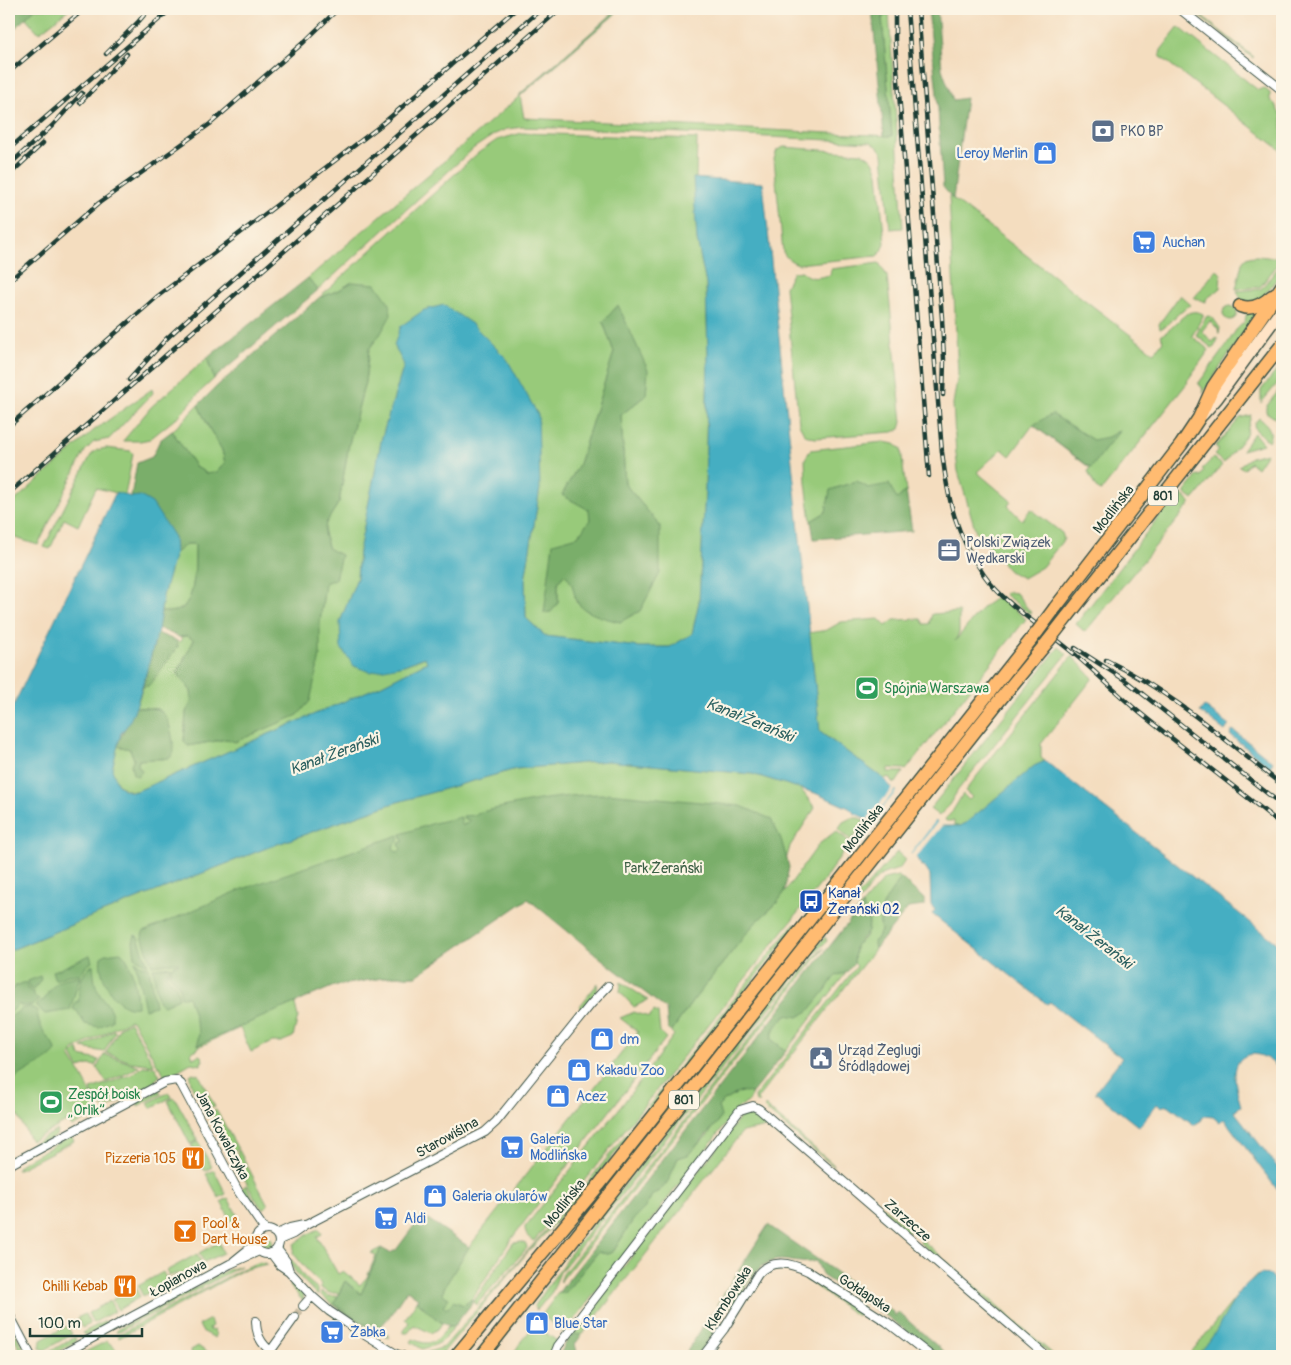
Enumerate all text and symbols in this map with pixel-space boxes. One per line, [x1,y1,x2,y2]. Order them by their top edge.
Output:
bank icon: PKO BP [1090,118,1116,144]
place label: PKO BP [1120,123,1164,140]
shop icon: Leroy Merlin [1032,140,1058,166]
place label: Leroy Merlin [956,145,1028,162]
supermarket icon: Auchan [1131,229,1157,255]
place label: Auchan [1162,234,1205,251]
street label: Modlińska [1089,482,1138,537]
road number: 801 [1148,486,1178,506]
place label: Polski Związek Wędkarski [966,534,1051,567]
office icon: Polski Związek Wędkarski [936,537,962,563]
sports icon: Spójnia Warszawa [854,675,880,701]
place label: Spójnia Warszawa [884,680,989,697]
water label: Kanał Żerański [703,694,798,748]
water label: Kanał Żerański [287,729,383,779]
street label: Modlińska [839,801,888,856]
park label: Park Żerański [624,860,703,877]
place label: Kanał Żerański 02 [828,885,900,918]
bus stop icon: Kanał Żerański 02 [798,888,824,914]
water label: Kanał Żerański [1051,901,1138,975]
shop icon: dm [589,1026,615,1052]
place label: dm [620,1031,639,1048]
place label: Urząd Żeglugi Śródlądowej [838,1042,921,1075]
public building icon: Urząd Żeglugi Śródlądowej [808,1045,834,1071]
shop icon: Kakadu Zoo [566,1057,592,1083]
place label: Kakadu Zoo [596,1062,665,1079]
shop icon: Acez [545,1083,571,1109]
place label: Zespół boisk „Orlik” [68,1086,141,1119]
street label: Jana Kowalczyka [192,1088,253,1183]
place label: Acez [576,1088,606,1105]
sports icon: Zespół boisk „Orlik” [38,1089,64,1115]
road number: 801 [669,1090,699,1110]
street label: Starowiślna [413,1113,481,1161]
place label: Galeria Modlińska [530,1131,587,1164]
supermarket icon: Galeria Modlińska [499,1134,525,1160]
restaurant icon: Pizzeria 105 [180,1145,206,1171]
place label: Pizzeria 105 [105,1150,176,1167]
street label: Modlińska [540,1176,589,1231]
shop icon: Galeria okularów [422,1183,448,1209]
place label: Galeria okularów [452,1188,548,1205]
street label: Zarzecze [881,1195,935,1245]
supermarket icon: Aldi [373,1205,399,1231]
place label: Aldi [404,1210,426,1227]
place label: Pool & Dart House [202,1215,268,1248]
bar icon: Pool & Dart House [172,1218,198,1244]
street label: Łopianowa [146,1256,210,1301]
street label: Klembowska [701,1263,756,1334]
street label: Gołdapska [835,1270,894,1317]
restaurant icon: Chilli Kebab [112,1273,138,1299]
place label: Chilli Kebab [42,1278,108,1295]
scale bar [30,1305,142,1337]
shop icon: Blue Star [524,1310,550,1336]
text: 100 m [38,1314,81,1333]
place label: Blue Star [554,1315,608,1332]
supermarket icon: Żabka [319,1319,345,1345]
place label: Żabka [350,1324,386,1341]

